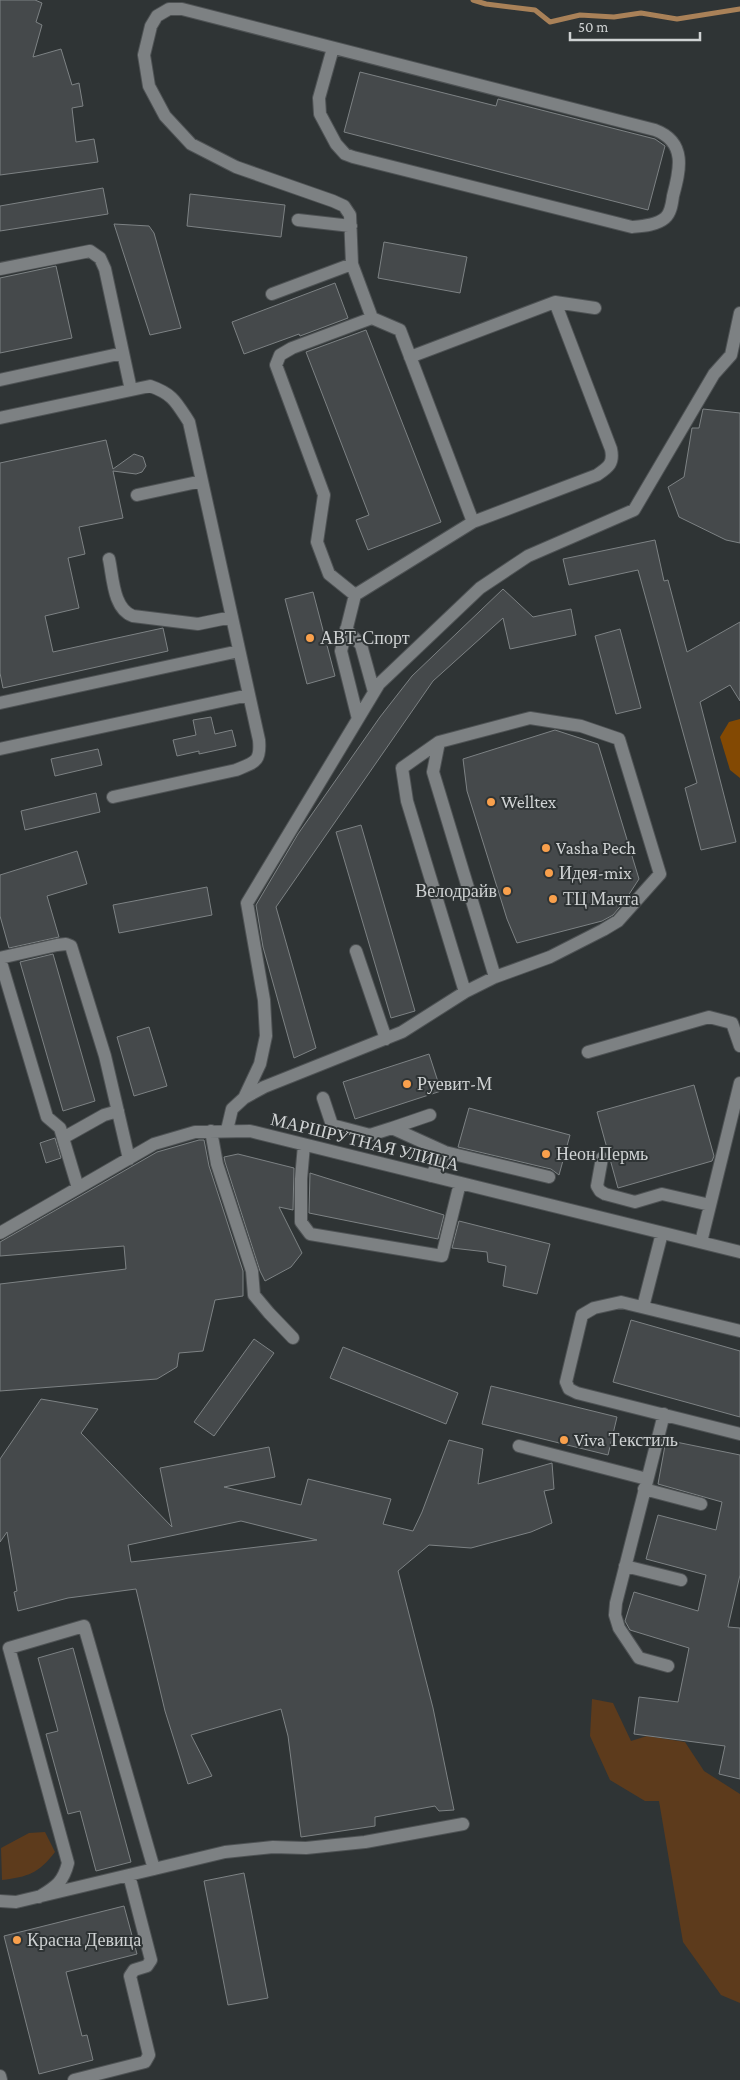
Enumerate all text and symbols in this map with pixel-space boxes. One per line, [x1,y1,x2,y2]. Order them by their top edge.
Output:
scale bar [570,10,700,42]
text: 50 m [578,19,608,35]
place label: АВТ-Спорт [320,628,410,648]
marker: АВТ-Спорт [304,632,316,644]
place label: Welltex [501,792,557,812]
marker: Welltex [485,796,497,808]
place label: Vasha Pech [556,838,636,858]
marker: Vasha Pech [540,842,552,854]
place label: Идея-mix [559,863,632,883]
marker: Идея-mix [543,867,555,879]
place label: Велодрайв [415,881,497,901]
marker: Велодрайв [501,885,513,897]
place label: ТЦ Мачта [563,889,639,909]
marker: ТЦ Мачта [547,893,559,905]
place label: Руевит-М [417,1074,492,1094]
marker: Руевит-М [401,1078,413,1090]
street label: МАРШРУТНАЯ УЛИЦА [269,1109,461,1175]
place label: Неон Пермь [556,1144,648,1164]
marker: Неон Пермь [540,1148,552,1160]
place label: Viva Текстиль [574,1430,678,1450]
marker: Viva Текстиль [558,1434,570,1446]
place label: Красна Девица [27,1930,141,1950]
marker: Красна Девица [11,1934,23,1946]

